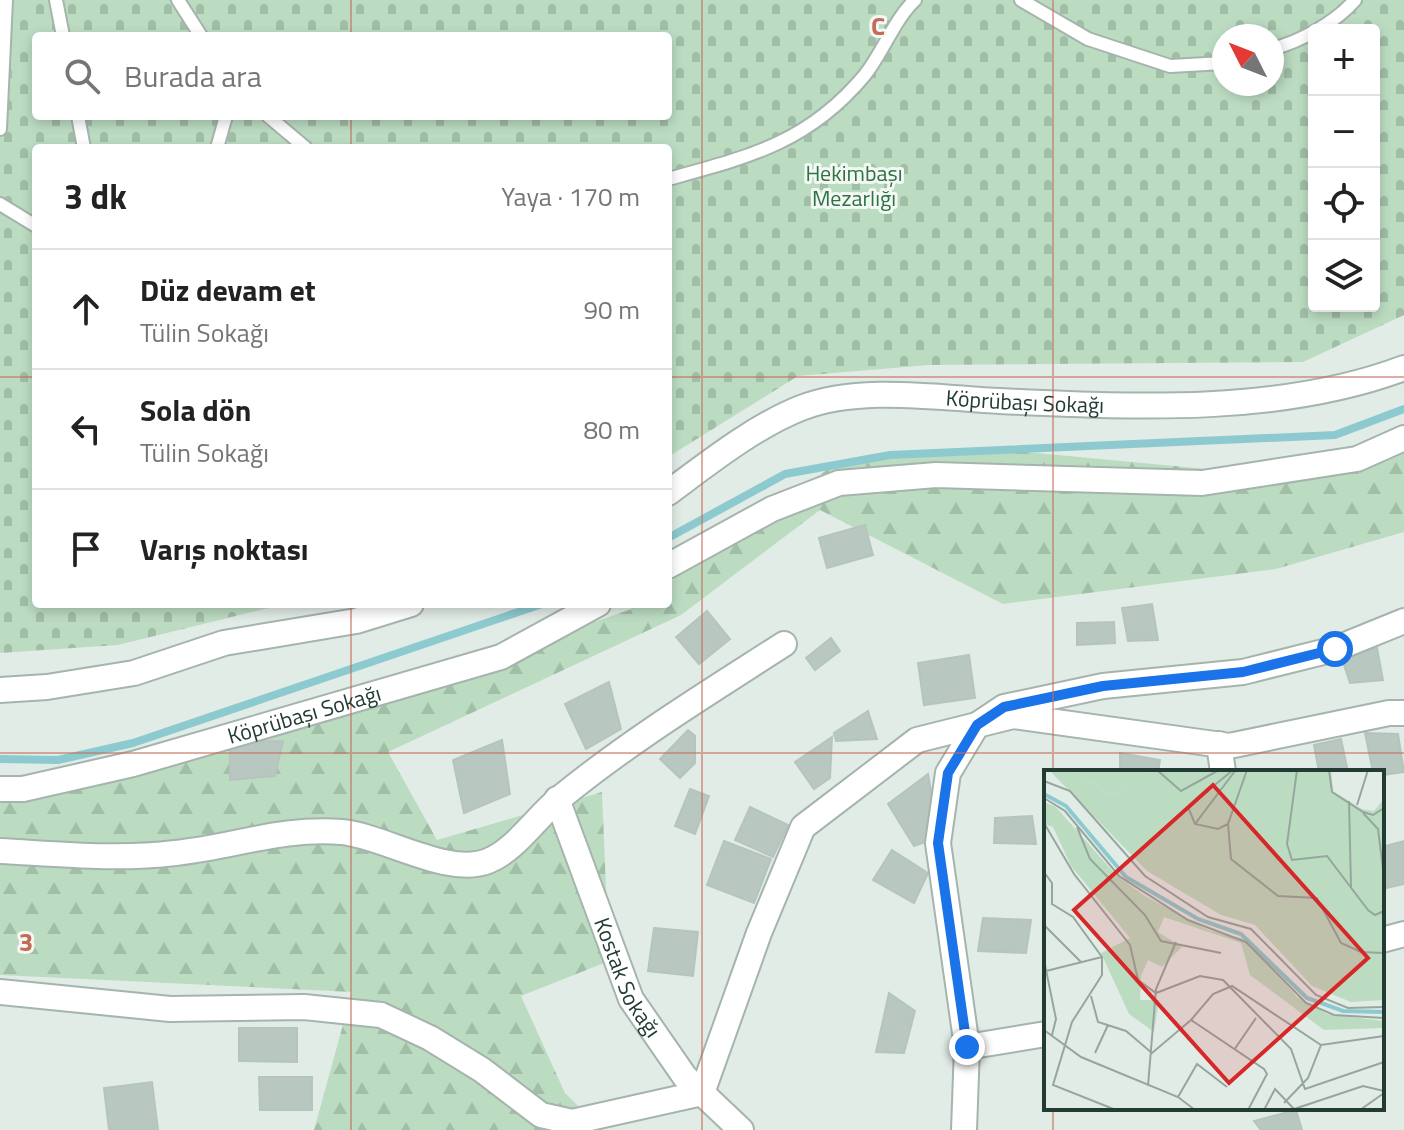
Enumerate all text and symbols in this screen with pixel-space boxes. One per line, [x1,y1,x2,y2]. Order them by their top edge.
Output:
text: C [871,6,885,45]
north arrow [1212,24,1284,96]
map controls [1308,24,1380,312]
button: + [1308,24,1380,96]
search box [32,32,672,120]
text: Burada ara [124,53,262,99]
icon: search [60,54,104,98]
button: − [1308,96,1380,168]
park label: Hekimbaşı Mezarlığı [805,156,903,215]
button: locate [1308,168,1380,240]
text: 3 dk [64,170,127,222]
text: Yaya · 170 m [501,177,640,216]
button: layers [1308,240,1380,312]
text: Düz devam et [140,267,316,313]
icon: ahead [64,287,108,331]
text: 90 m [583,290,640,329]
text: Tülin Sokağı [140,313,269,352]
street label: Köprübaşı Sokağı [945,380,1105,422]
text: Sola dön [140,387,251,433]
icon: left [64,407,108,451]
text: 80 m [583,410,640,449]
text: Tülin Sokağı [140,433,269,472]
text: Varış noktası [140,526,309,572]
icon: arrive [64,527,108,571]
route start [1317,631,1353,667]
street label: Köprübaşı Sokağı [223,676,385,753]
inset map [1044,770,1384,1110]
street label: Kostak Sokağı [585,912,670,1044]
text: 3 [19,922,33,961]
route end [949,1029,985,1065]

